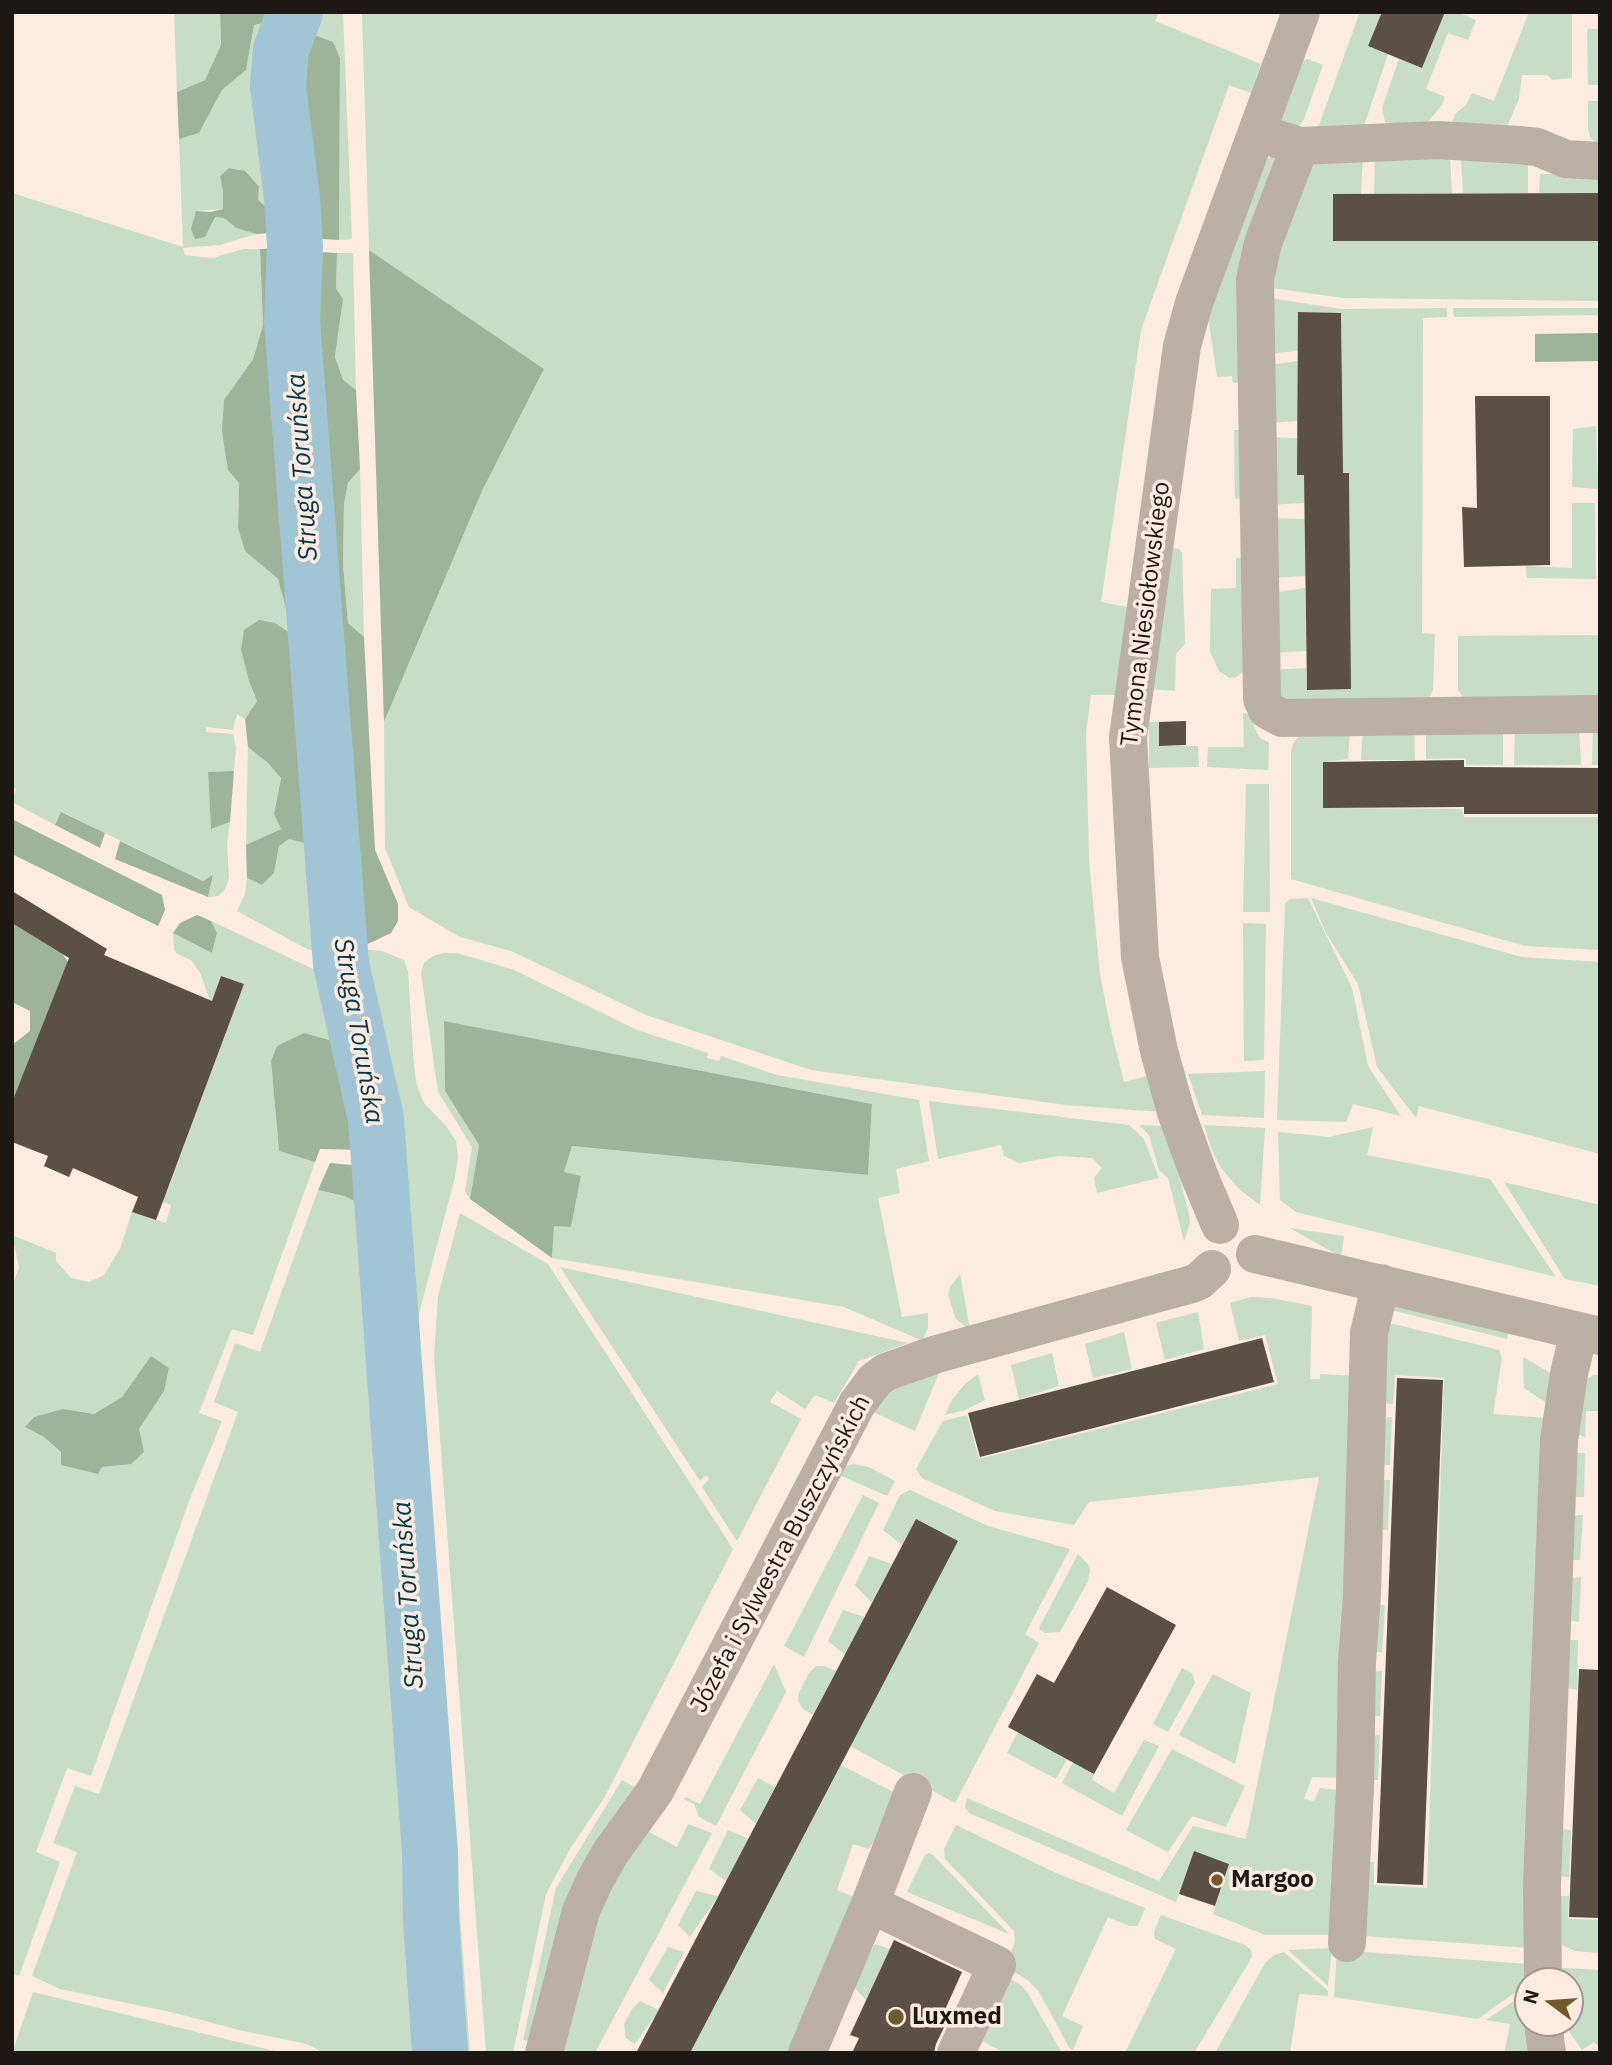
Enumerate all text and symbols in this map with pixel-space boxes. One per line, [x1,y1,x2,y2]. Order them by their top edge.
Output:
water label: Struga Toruńska [281,372,325,562]
street label: Tymona Niesiołowskiego [1115,480,1177,748]
water label: Struga Toruńska [326,936,390,1126]
street label: Józefa i Sylwestra Buszczyńskich [685,1391,877,1717]
water label: Struga Toruńska [387,1500,431,1690]
place label: Margoo [1231,1866,1314,1894]
marker: Margoo [1209,1872,1225,1888]
north arrow [1514,1967,1584,2037]
text: N [1517,1987,1544,2007]
place label: Luxmed [912,2003,1002,2031]
marker: Luxmed [886,2007,906,2027]

